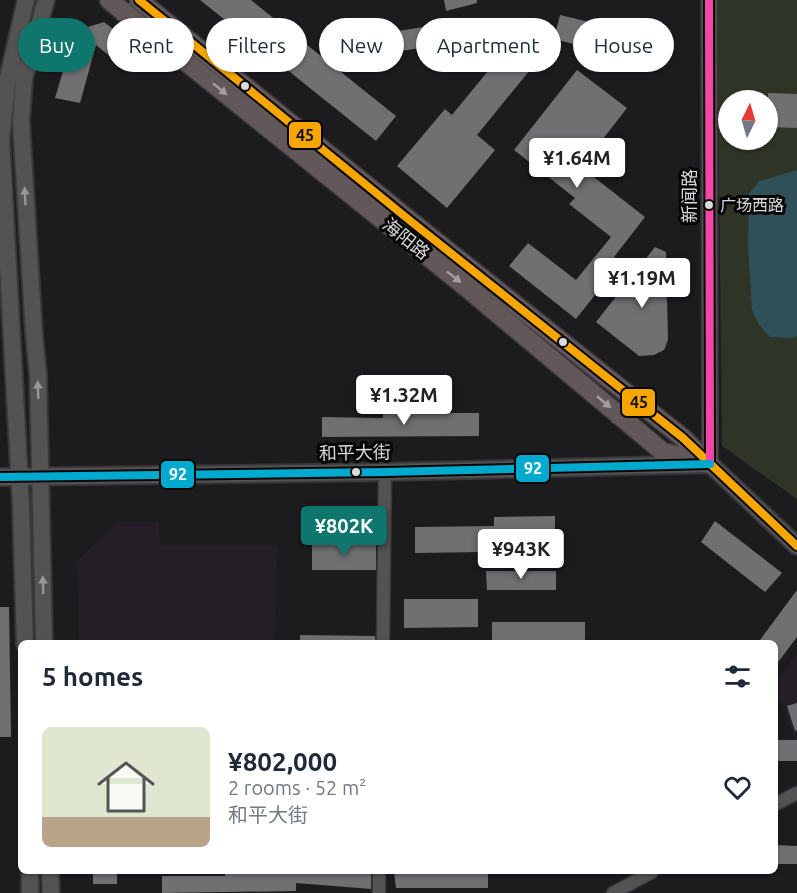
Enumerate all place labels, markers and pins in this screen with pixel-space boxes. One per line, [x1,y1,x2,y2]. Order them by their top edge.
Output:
unlabelled marker [239,80,251,92]
pin: ¥1.64M [528,138,626,189]
place label: 广场西路 [720,196,784,214]
marker: 广场西路 [703,199,715,211]
pin: ¥1.19M [593,258,691,309]
unlabelled marker [557,336,569,348]
pin: ¥1.32M [355,375,453,426]
unlabelled marker [350,466,362,478]
pin: ¥802K [302,506,386,557]
pin: ¥943K [479,529,563,580]

